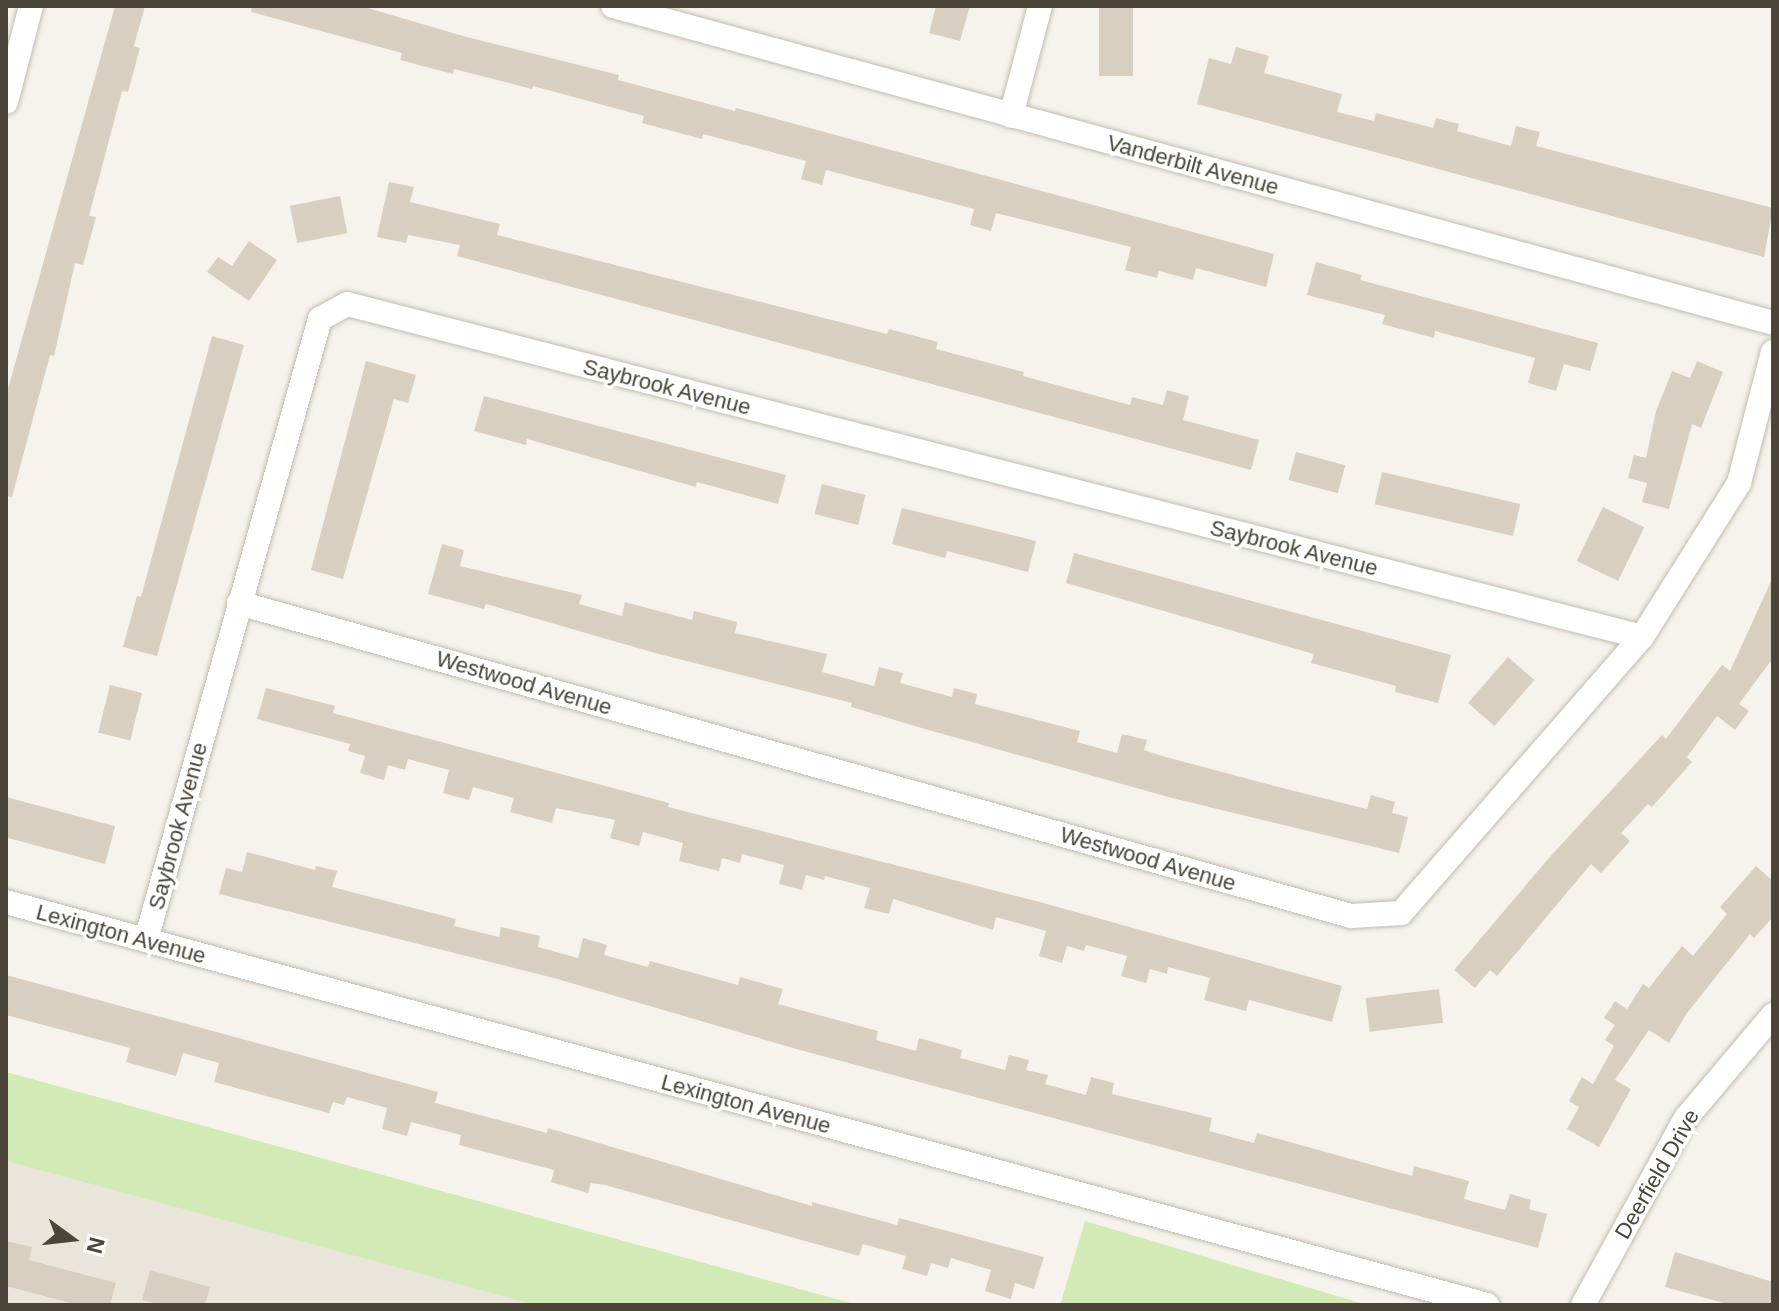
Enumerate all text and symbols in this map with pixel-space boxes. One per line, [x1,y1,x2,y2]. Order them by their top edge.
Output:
street label: Vanderbilt Avenue [1104,129,1282,201]
street label: Saybrook Avenue [580,353,754,421]
street label: Saybrook Avenue [1207,514,1381,582]
street label: Westwood Avenue [433,645,615,721]
street label: Saybrook Avenue [143,739,213,913]
street label: Westwood Avenue [1057,821,1239,897]
street label: Lexington Avenue [33,899,209,969]
street label: Lexington Avenue [658,1069,834,1139]
street label: Deerfield Drive [1609,1104,1705,1244]
north arrow [32,1199,112,1279]
text: N [82,1234,110,1256]

